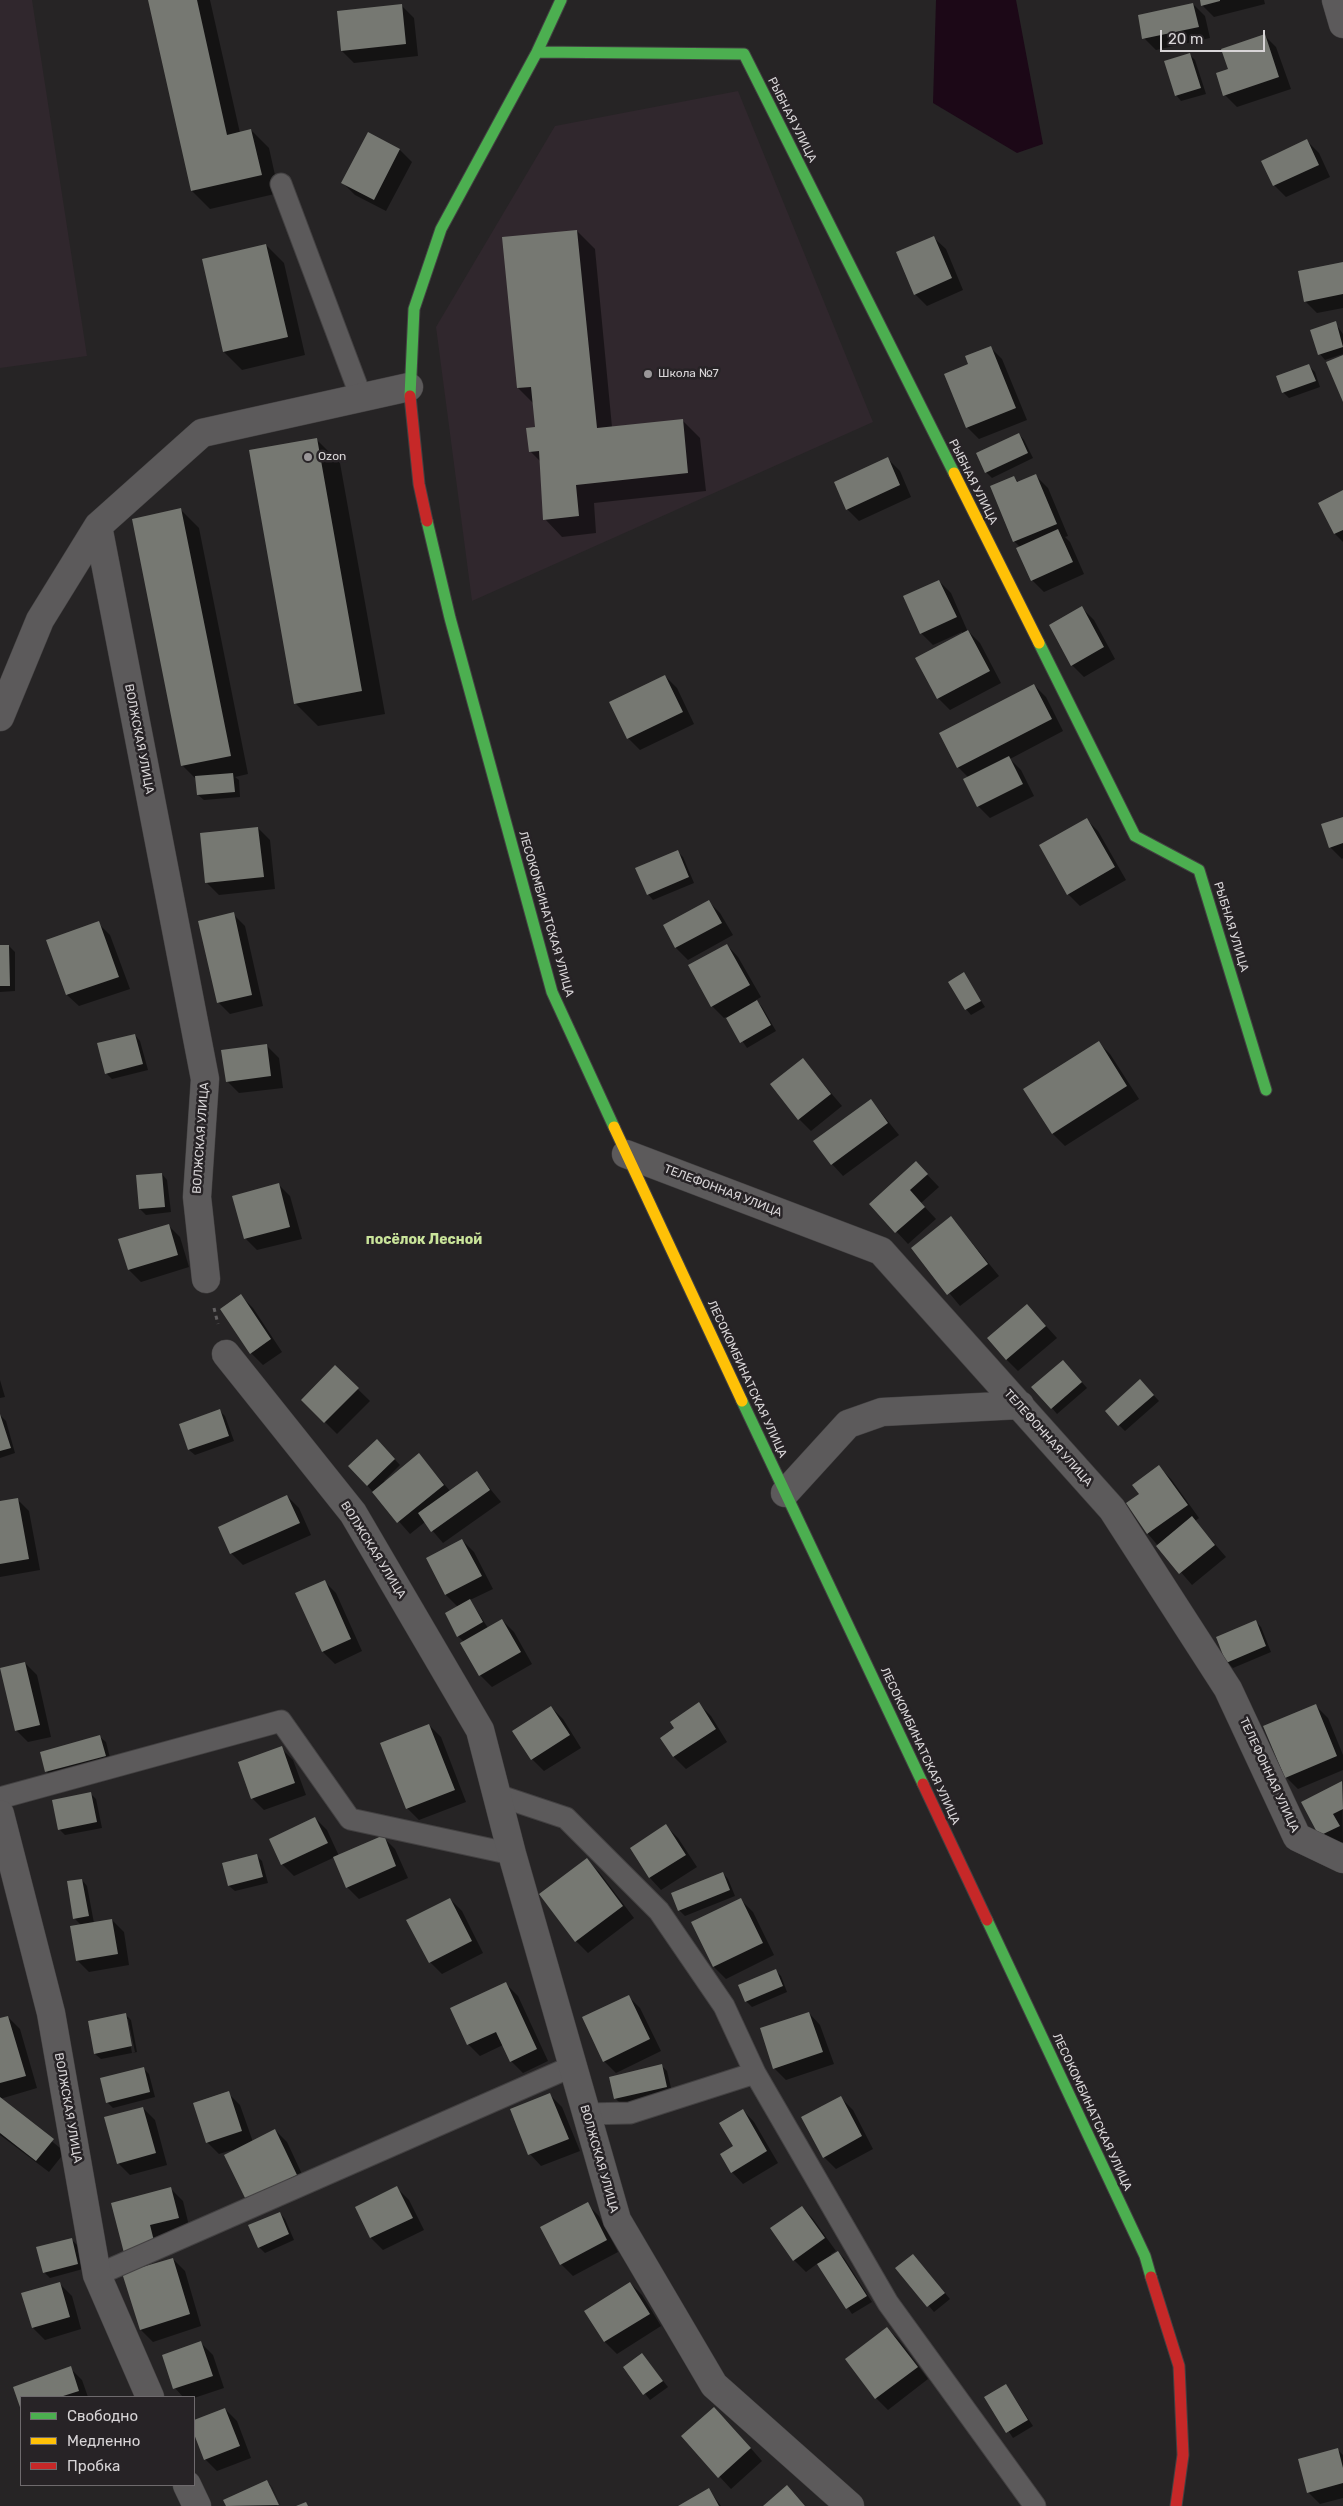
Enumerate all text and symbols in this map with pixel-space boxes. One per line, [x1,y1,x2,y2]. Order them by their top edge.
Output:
scale bar [1163,20,1268,52]
text: 20 m [1168,30,1203,48]
street label: РЫБНАЯ УЛИЦА [764,75,820,165]
place label: Школа №7 [658,367,719,381]
marker: Школа №7 [642,368,654,380]
street label: РЫБНАЯ УЛИЦА [945,437,1001,527]
place label: Ozon [318,450,346,464]
marker: Ozon [302,451,314,463]
street label: ВОЛЖСКАЯ УЛИЦА [121,683,157,795]
street label: ЛЕСОКОМБИНАТСКАЯ УЛИЦА [515,829,577,999]
street label: РЫБНАЯ УЛИЦА [1210,880,1252,974]
street label: ВОЛЖСКАЯ УЛИЦА [190,1082,212,1194]
street label: ТЕЛЕФОННАЯ УЛИЦА [662,1162,784,1220]
district label: посёлок Лесной [366,1232,482,1248]
street label: ЛЕСОКОМБИНАТСКАЯ УЛИЦА [704,1298,790,1460]
street label: ТЕЛЕФОННАЯ УЛИЦА [1001,1387,1095,1489]
street label: ВОЛЖСКАЯ УЛИЦА [337,1499,409,1601]
street label: ЛЕСОКОМБИНАТСКАЯ УЛИЦА [877,1665,963,1827]
street label: ТЕЛЕФОННАЯ УЛИЦА [1236,1715,1302,1835]
street label: ЛЕСОКОМБИНАТСКАЯ УЛИЦА [1049,2031,1135,2193]
street label: ВОЛЖСКАЯ УЛИЦА [51,2052,85,2164]
street label: ВОЛЖСКАЯ УЛИЦА [577,2103,621,2215]
legend [20,2396,195,2486]
text: Свободно [67,2407,138,2425]
text: Медленно [67,2432,140,2450]
text: Пробка [67,2457,120,2475]

